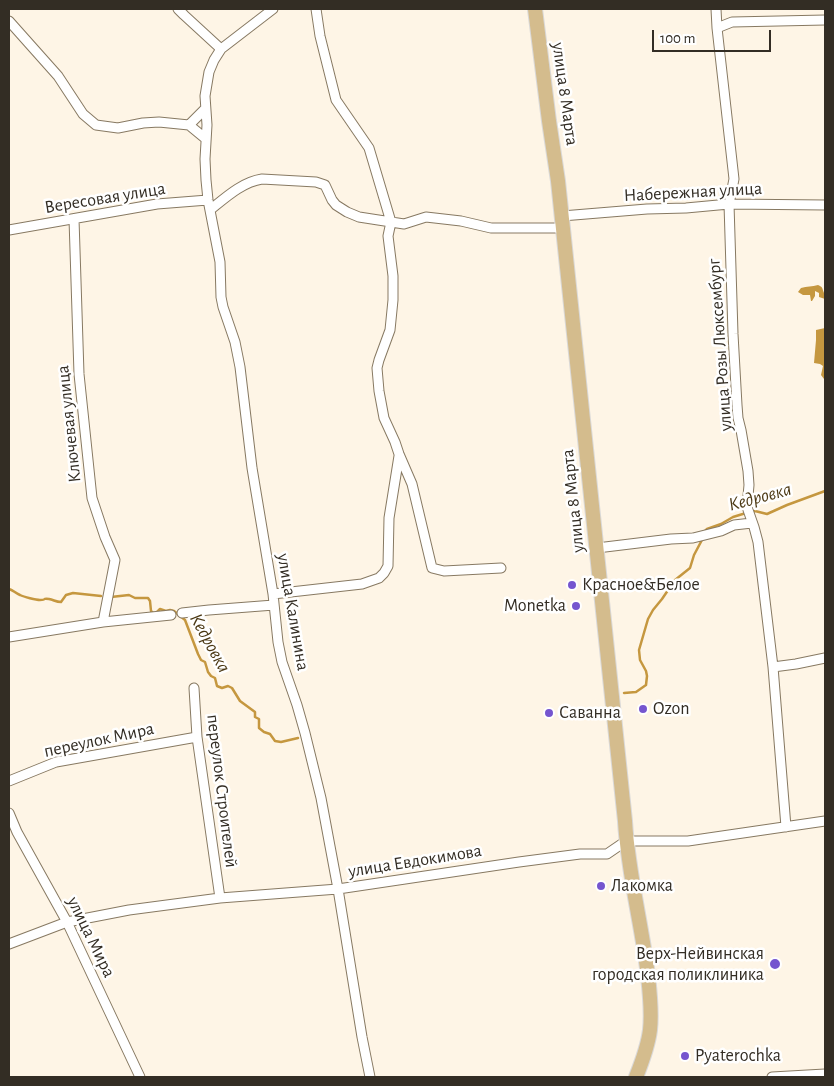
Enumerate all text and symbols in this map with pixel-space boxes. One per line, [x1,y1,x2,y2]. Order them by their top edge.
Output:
scale bar [654,20,773,52]
text: 100 m [660,31,695,46]
street label: улица 8 Марта [547,41,583,147]
street label: Вересовая улица [43,178,167,218]
street label: Набережная улица [623,178,763,206]
street label: улица Розы Люксембург [703,258,737,432]
street label: Ключевая улица [52,364,86,484]
street label: улица 8 Марта [557,448,589,554]
water label: Кедровка [726,478,794,516]
street label: улица Калинина [272,552,314,672]
place label: Красное&Белое [582,574,700,596]
marker: Красное&Белое [566,579,578,591]
place label: Monetka [504,595,566,617]
marker: Monetka [570,600,582,612]
water label: Кедровка [185,609,235,677]
place label: Ozon [653,698,690,720]
place label: Саванна [559,702,621,724]
marker: Ozon [637,703,649,715]
marker: Саванна [543,707,555,719]
street label: переулок Строителей [202,713,242,869]
street label: переулок Мира [42,718,156,762]
street label: улица Евдокимова [347,840,483,882]
place label: Лакомка [611,875,673,897]
marker: Лакомка [595,880,607,892]
street label: улица Мира [62,893,120,981]
place label: Верх-Нейвинская городская поликлиника [592,943,764,986]
marker: Верх-Нейвинская городская поликлиника [768,957,782,971]
place label: Pyaterochka [695,1045,781,1067]
marker: Pyaterochka [679,1050,691,1062]

